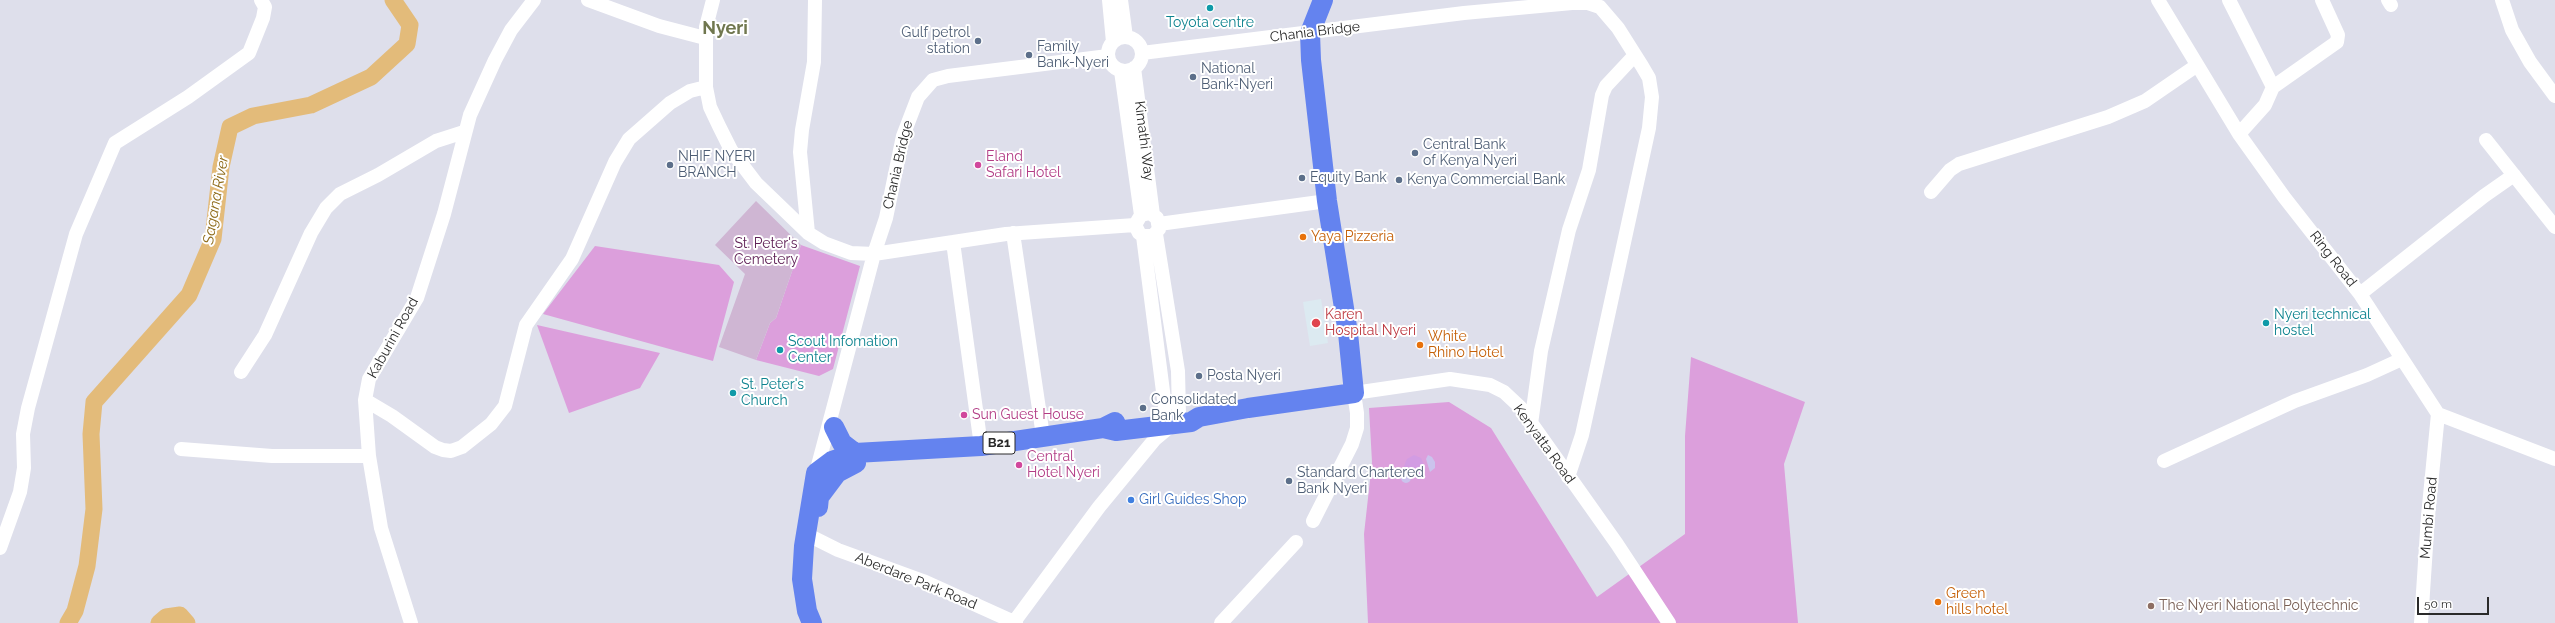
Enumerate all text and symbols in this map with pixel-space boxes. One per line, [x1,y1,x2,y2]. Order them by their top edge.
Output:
marker: Toyota centre [1205,3,1215,13]
place label: Toyota centre [1166,15,1254,31]
district label: Nyeri [702,18,748,40]
street label: Chania Bridge [1269,18,1361,46]
place label: Gulf petrol station [901,25,970,58]
marker: Gulf petrol station [973,36,983,46]
place label: Family Bank-Nyeri [1037,39,1109,72]
marker: Family Bank-Nyeri [1024,50,1034,60]
place label: National Bank-Nyeri [1201,61,1273,94]
marker: National Bank-Nyeri [1188,72,1198,82]
street label: Kimathi Way [1131,100,1157,182]
street label: Chania Bridge [880,119,916,211]
place label: Central Bank of Kenya Nyeri [1423,137,1517,170]
marker: Central Bank of Kenya Nyeri [1410,148,1420,158]
place label: NHIF NYERI BRANCH [678,149,755,182]
place label: Eland Safari Hotel [986,149,1061,182]
water label: Sagana River [199,154,233,246]
marker: NHIF NYERI BRANCH [665,160,675,170]
marker: Eland Safari Hotel [973,160,983,170]
place label: Equity Bank [1310,170,1387,186]
place label: Kenya Commercial Bank [1407,172,1565,188]
marker: Equity Bank [1297,173,1307,183]
marker: Kenya Commercial Bank [1394,175,1404,185]
street label: Ring Road [2306,228,2360,290]
place label: Yaya Pizzeria [1311,229,1394,245]
marker: Yaya Pizzeria [1298,232,1308,242]
park label: St. Peter's Cemetery [734,236,798,268]
street label: Kaburini Road [364,295,422,381]
place label: Karen Hospital Nyeri [1325,307,1416,340]
place label: Nyeri technical hostel [2274,307,2371,340]
marker: Karen Hospital Nyeri [1310,317,1322,329]
marker: Nyeri technical hostel [2261,318,2271,328]
place label: White Rhino Hotel [1428,329,1503,362]
place label: Scout Infomation Center [788,334,898,366]
marker: White Rhino Hotel [1415,340,1425,350]
marker: Scout Infomation Center [775,345,785,355]
place label: Posta Nyeri [1207,368,1281,384]
marker: Posta Nyeri [1194,371,1204,381]
place label: St. Peter's Church [741,377,804,410]
marker: St. Peter's Church [728,388,738,398]
place label: Consolidated Bank [1151,392,1237,424]
street label: Kenyatta Road [1510,401,1578,487]
marker: Consolidated Bank [1138,403,1148,413]
place label: Sun Guest House [972,407,1084,423]
marker: Sun Guest House [959,410,969,420]
road number: B21 [983,432,1015,454]
place label: Central Hotel Nyeri [1027,449,1100,482]
marker: Central Hotel Nyeri [1014,460,1024,470]
place label: Standard Chartered Bank Nyeri [1297,465,1424,498]
marker: Standard Chartered Bank Nyeri [1284,476,1294,486]
street label: Mumbi Road [2417,476,2441,560]
place label: Girl Guides Shop [1139,492,1247,508]
marker: Girl Guides Shop [1126,495,1136,505]
street label: Aberdare Park Road [853,549,979,613]
place label: Green hills hotel [1946,586,2008,618]
scale bar [2419,589,2491,615]
marker: Green hills hotel [1933,597,1943,607]
text: 50 m [2424,597,2452,611]
place label: The Nyeri National Polytechnic [2159,598,2359,614]
marker: The Nyeri National Polytechnic [2146,601,2156,611]

